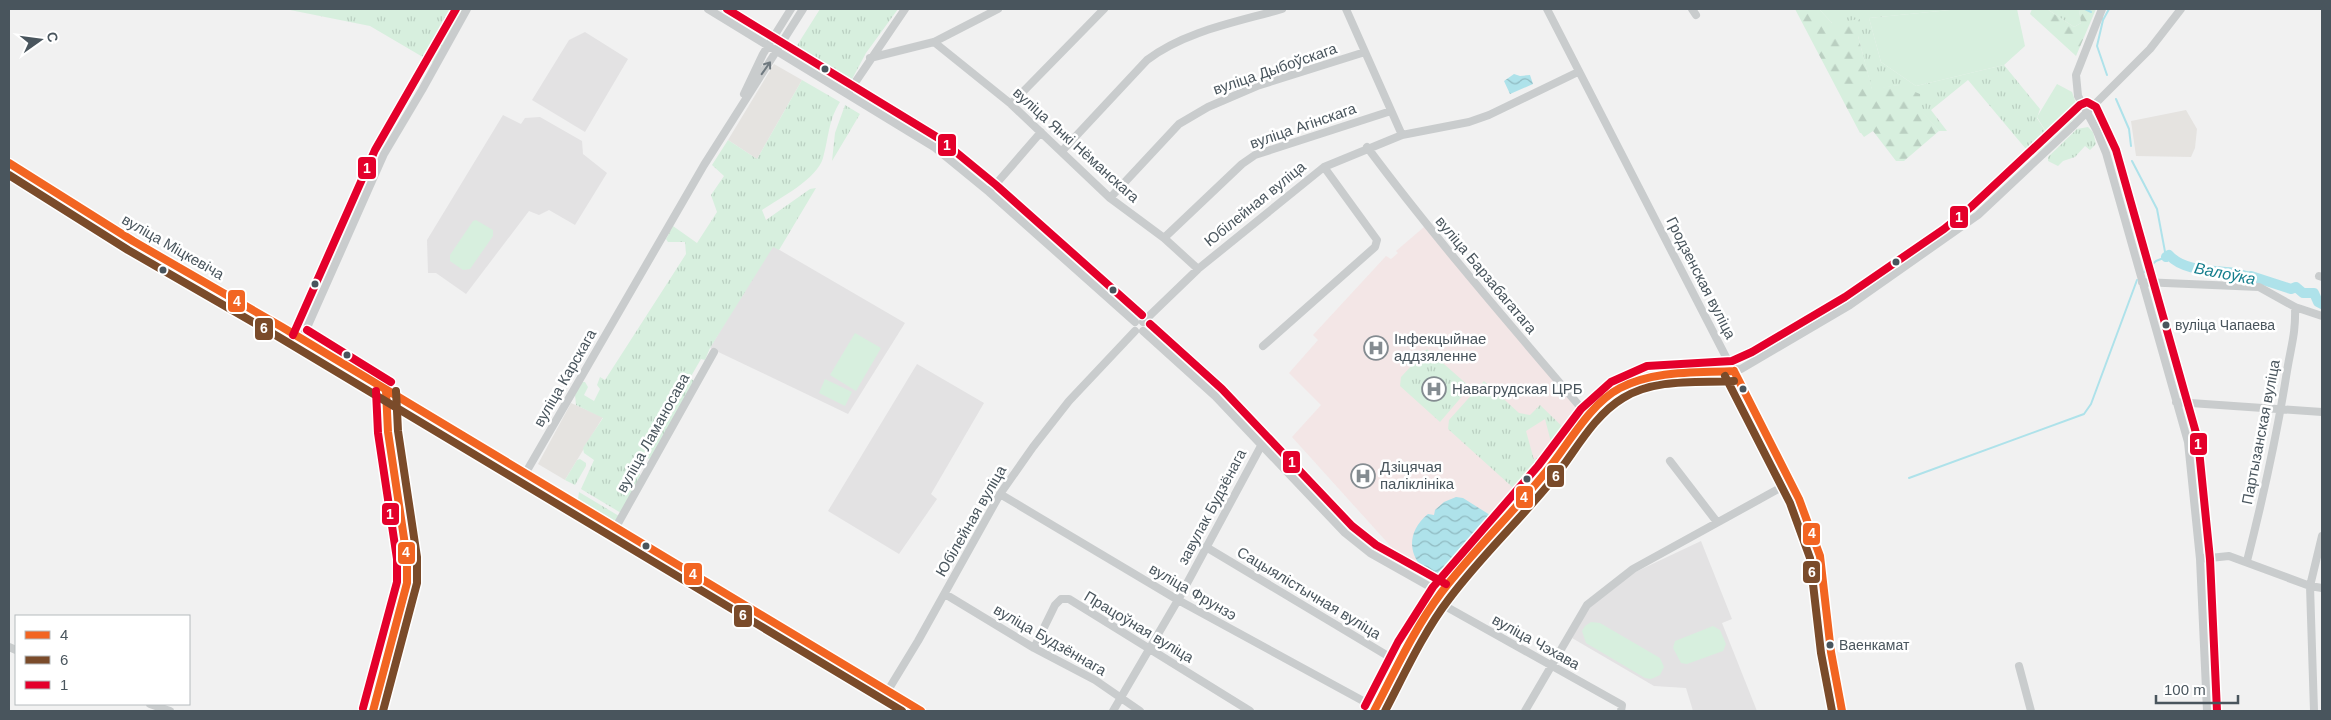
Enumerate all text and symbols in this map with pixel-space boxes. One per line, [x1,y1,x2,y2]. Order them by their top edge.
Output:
north arrow [15,15,65,65]
text: С [44,30,62,44]
street label: вуліца Дыбоўскага [1211,39,1339,98]
one-way arrow [761,62,771,76]
unlabelled marker [820,64,830,74]
street label: вуліца Янкі Нёманскага [1010,84,1143,206]
street label: вуліца Агінскага [1247,99,1359,152]
line badge: 1 [937,133,957,157]
text: 1 [943,137,951,153]
line badge: 1 [357,156,377,180]
street label: Юбілейная вуліца [1201,157,1309,250]
text: 1 [363,160,371,176]
line badge: 1 [1949,205,1969,229]
text: 1 [1955,209,1963,225]
street label: вуліца Міцкевіча [119,210,228,283]
street label: вуліца Барзабагатага [1432,213,1541,337]
street label: Гродзенская вуліца [1663,214,1740,342]
unlabelled marker [1891,257,1901,267]
water label: Валоўка [2193,259,2257,288]
unlabelled marker [158,265,168,275]
unlabelled marker [310,279,320,289]
unlabelled marker [1108,285,1118,295]
line badge: 4 [227,289,246,313]
text: 4 [233,293,241,309]
line badge: 6 [254,317,274,341]
place label: вуліца Чапаева [2175,317,2275,333]
text: 6 [260,320,268,336]
marker: вуліца Чапаева [2161,320,2171,330]
street label: вуліца Карскага [530,325,600,429]
place label: Інфекцыйнае аддзяленне [1394,330,1486,364]
hospital icon: Інфекцыйнае аддзяленне [1363,335,1389,361]
unlabelled marker [342,350,352,360]
street label: Партызанская вуліца [2238,357,2283,506]
street label: вуліца Ламаносава [613,370,693,495]
hospital icon: Навагрудская ЦРБ [1421,376,1447,402]
place label: Навагрудская ЦРБ [1452,380,1583,397]
unlabelled marker [1738,384,1748,394]
line badge: 1 [2189,432,2208,456]
text: 1 [2194,436,2202,452]
street label: завулак Будзёнага [1174,445,1250,567]
line badge: 1 [1282,450,1301,474]
text: 1 [1288,454,1296,470]
place label: Дзіцячая паліклініка [1380,458,1455,492]
street label: Юбілейная вуліца [932,462,1010,579]
hospital icon: Дзіцячая паліклініка [1350,463,1376,489]
line badge: 6 [1546,464,1565,488]
text: 6 [1552,468,1560,484]
unlabelled marker [1522,474,1532,484]
line badge: 4 [1515,485,1534,509]
text: 4 [1520,489,1528,505]
line badge: 1 [381,502,400,526]
text: 1 [386,506,394,522]
line badge: 4 [1802,522,1821,546]
text: 4 [1808,525,1816,541]
line badge: 4 [397,541,416,565]
unlabelled marker [641,541,651,551]
street label: Сацыялістычная вуліца [1234,543,1385,643]
text: 4 [402,544,410,560]
street label: вуліца Фрунзэ [1147,560,1240,624]
line badge: 6 [1802,560,1821,584]
line badge: 4 [683,562,703,586]
text: 6 [1808,564,1816,580]
text: 4 [689,566,697,582]
street label: Працоўная вуліца [1082,587,1198,666]
street label: вуліца Будзённага [991,600,1110,679]
line badge: 6 [733,604,753,628]
text: 6 [739,607,747,623]
street label: вуліца Чэхава [1490,611,1583,673]
legend [15,615,190,705]
text: 4 [60,626,68,643]
place label: Ваенкамат [1839,637,1910,653]
marker: Ваенкамат [1825,640,1835,650]
text: 6 [60,651,68,668]
scale bar [2156,672,2238,704]
text: 1 [60,676,68,693]
text: 100 m [2164,681,2206,698]

